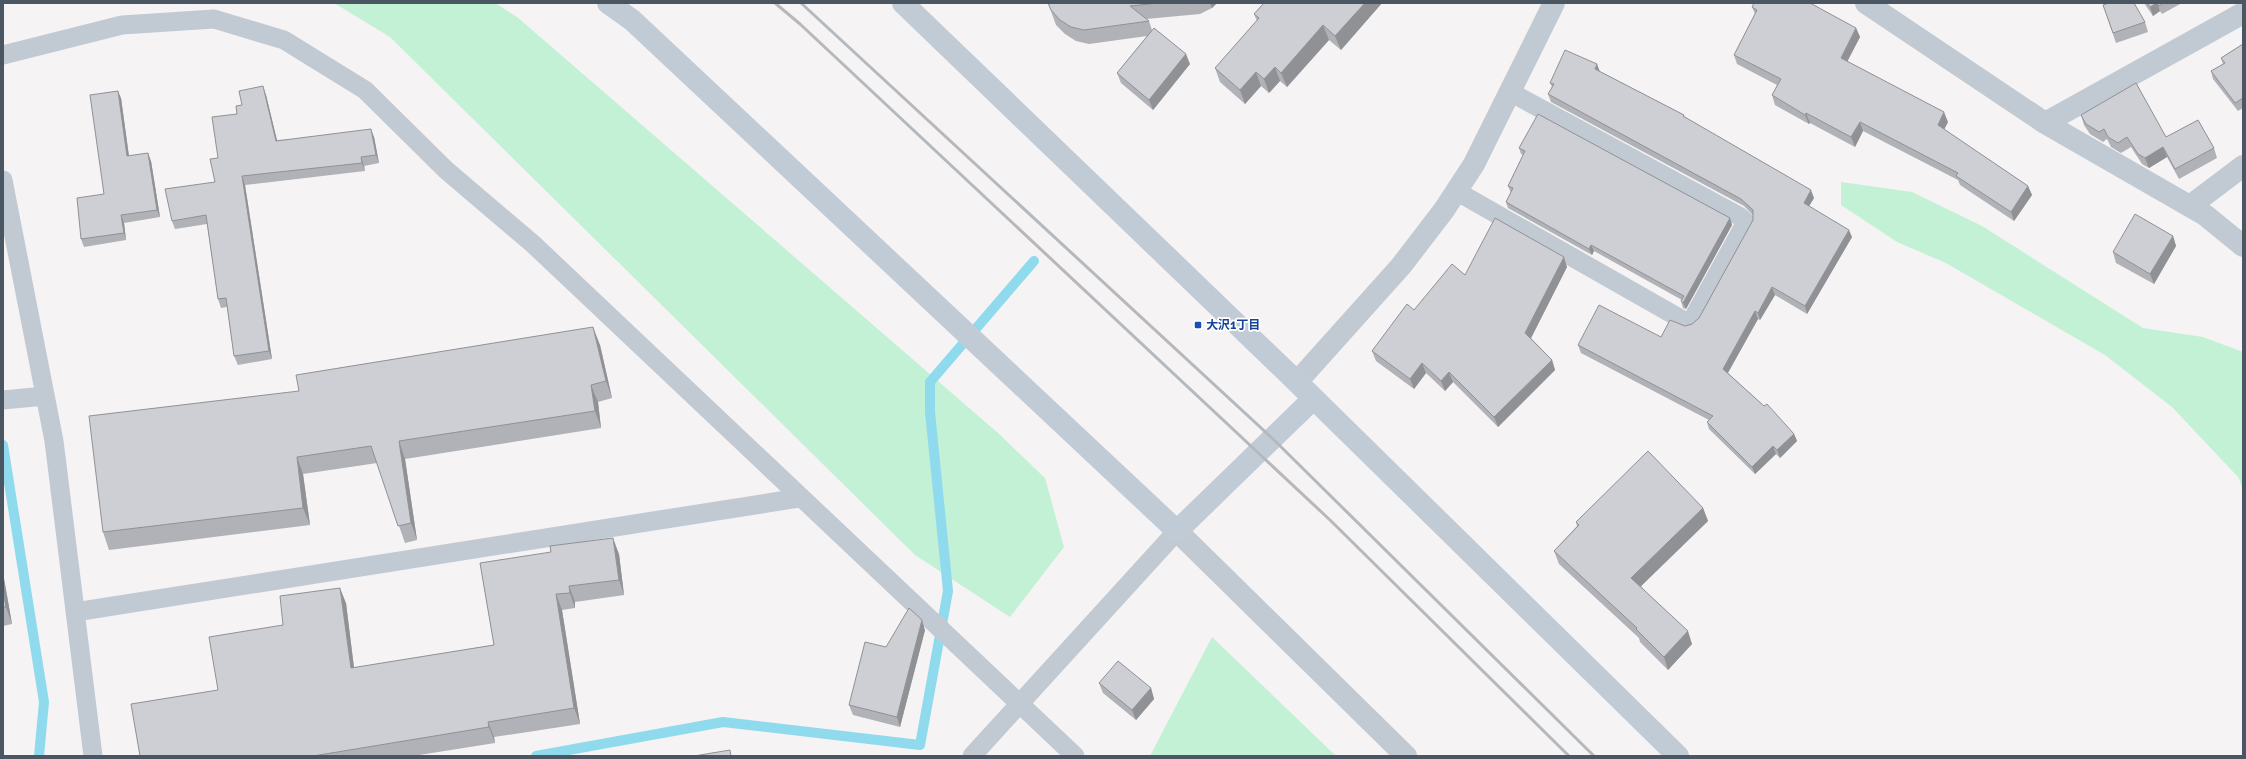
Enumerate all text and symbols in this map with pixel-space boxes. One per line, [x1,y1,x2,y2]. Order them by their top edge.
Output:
place label: 大沢1丁目 [1206,318,1260,333]
marker: 大沢1丁目 [1193,320,1203,330]

